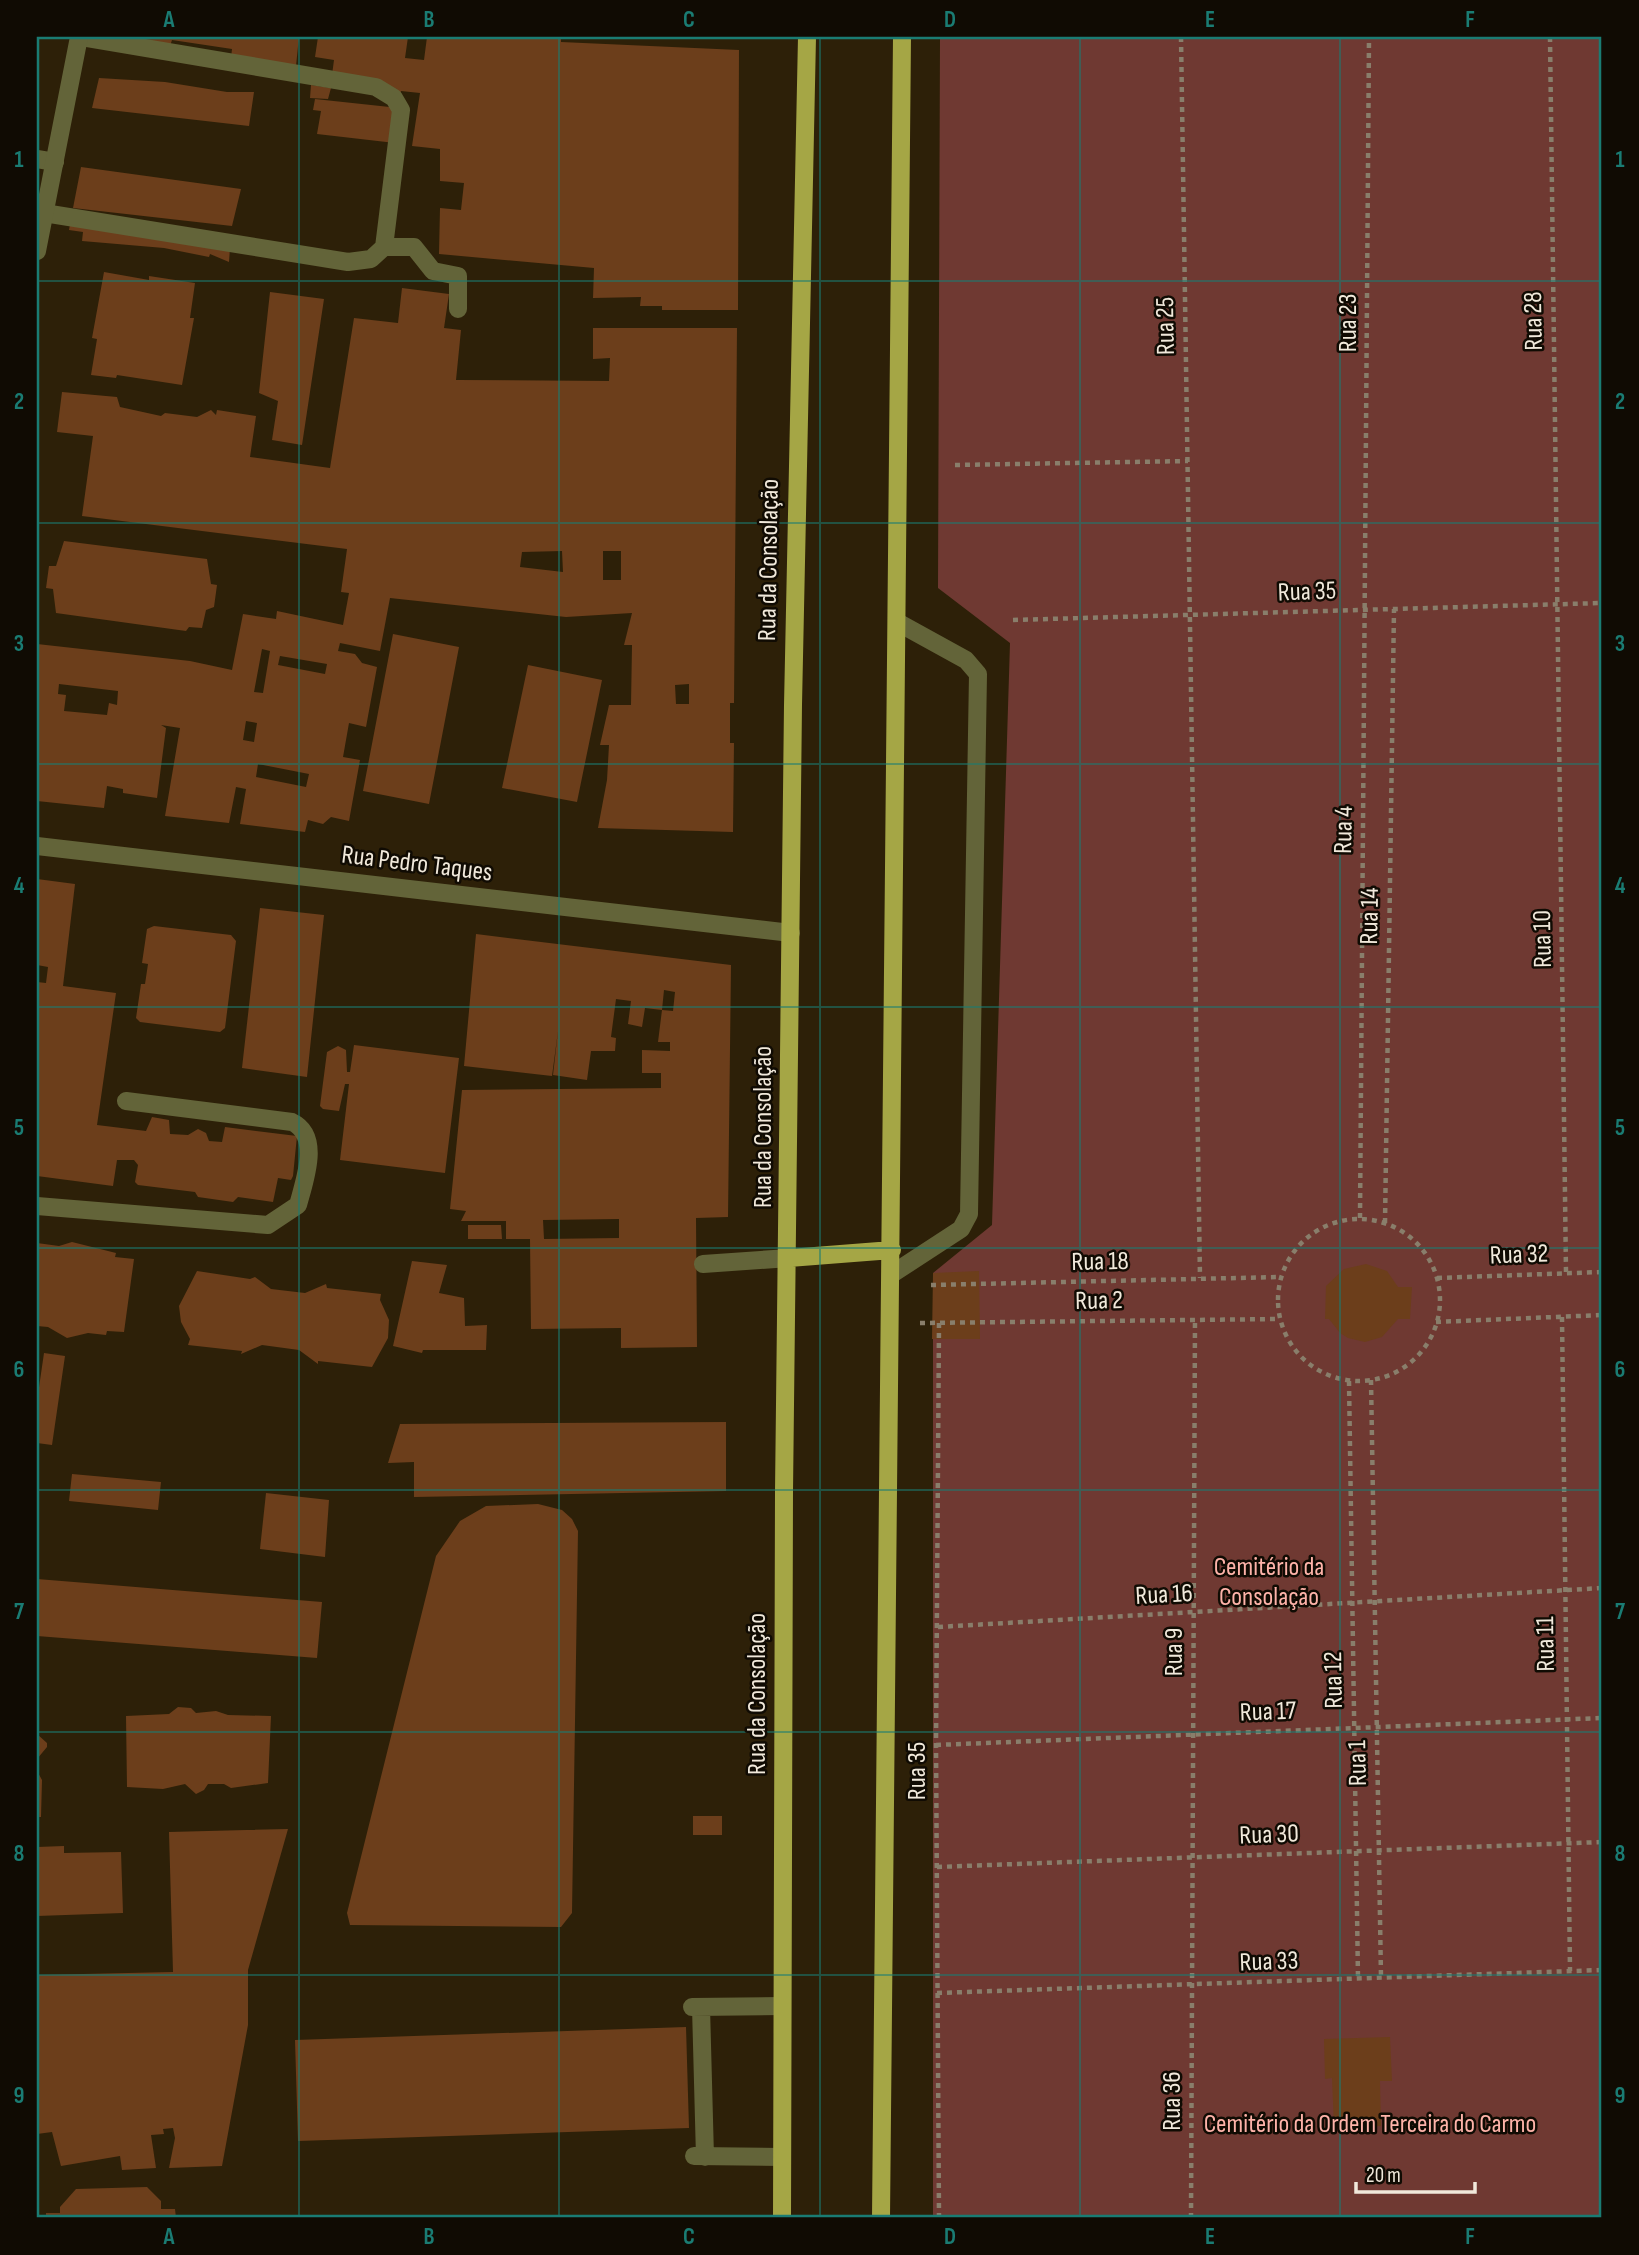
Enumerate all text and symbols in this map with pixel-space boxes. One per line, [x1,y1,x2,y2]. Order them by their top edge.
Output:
text: A [163,6,176,34]
text: B [424,6,435,34]
text: C [683,6,695,34]
text: D [944,6,956,34]
text: E [1205,6,1215,34]
text: F [1465,6,1475,34]
text: 1 [14,146,24,174]
text: 1 [1615,146,1625,174]
street label: Rua 28 [1518,291,1550,351]
street label: Rua 23 [1333,294,1364,352]
street label: Rua 25 [1150,297,1182,355]
text: 2 [14,388,24,416]
text: 2 [1615,388,1625,416]
street label: Rua da Consolação [752,479,786,641]
street label: Rua 35 [1277,575,1337,609]
text: 3 [14,630,24,658]
text: 3 [1615,630,1625,658]
street label: Rua 4 [1328,806,1360,854]
street label: Rua Pedro Taques [340,839,494,889]
text: 4 [14,872,25,900]
text: 4 [1615,872,1626,900]
street label: Rua 14 [1354,887,1386,945]
street label: Rua 10 [1527,910,1559,968]
street label: Rua da Consolação [748,1046,779,1208]
text: 5 [14,1114,24,1142]
text: 5 [1615,1114,1625,1142]
street label: Rua 32 [1489,1238,1549,1272]
street label: Rua 18 [1071,1246,1129,1278]
street label: Rua 2 [1075,1285,1123,1317]
text: 6 [14,1356,24,1384]
text: 6 [1615,1356,1625,1384]
park label: Cemitério da Consolação [1214,1552,1324,1613]
street label: Rua 16 [1134,1578,1194,1612]
text: 7 [14,1598,24,1626]
text: 7 [1615,1598,1625,1626]
street label: Rua da Consolação [742,1613,773,1775]
street label: Rua 11 [1530,1616,1562,1672]
street label: Rua 9 [1159,1628,1190,1676]
street label: Rua 12 [1318,1651,1350,1709]
street label: Rua 17 [1239,1696,1297,1728]
street label: Rua 1 [1342,1740,1374,1786]
street label: Rua 35 [902,1742,933,1800]
street label: Rua 30 [1239,1818,1299,1852]
text: 8 [14,1840,25,1868]
text: 8 [1615,1840,1626,1868]
street label: Rua 33 [1239,1945,1299,1979]
street label: Rua 36 [1157,2071,1188,2131]
text: 9 [14,2082,24,2110]
text: 9 [1615,2082,1625,2110]
park label: Cemitério da Ordem Terceira do Carmo [1204,2109,1536,2140]
scale bar [1356,2150,1474,2194]
text: 20 m [1366,2163,1401,2188]
text: A [163,2223,176,2251]
text: B [424,2223,435,2251]
text: C [683,2223,695,2251]
text: D [944,2223,956,2251]
text: E [1205,2223,1215,2251]
text: F [1465,2223,1475,2251]

